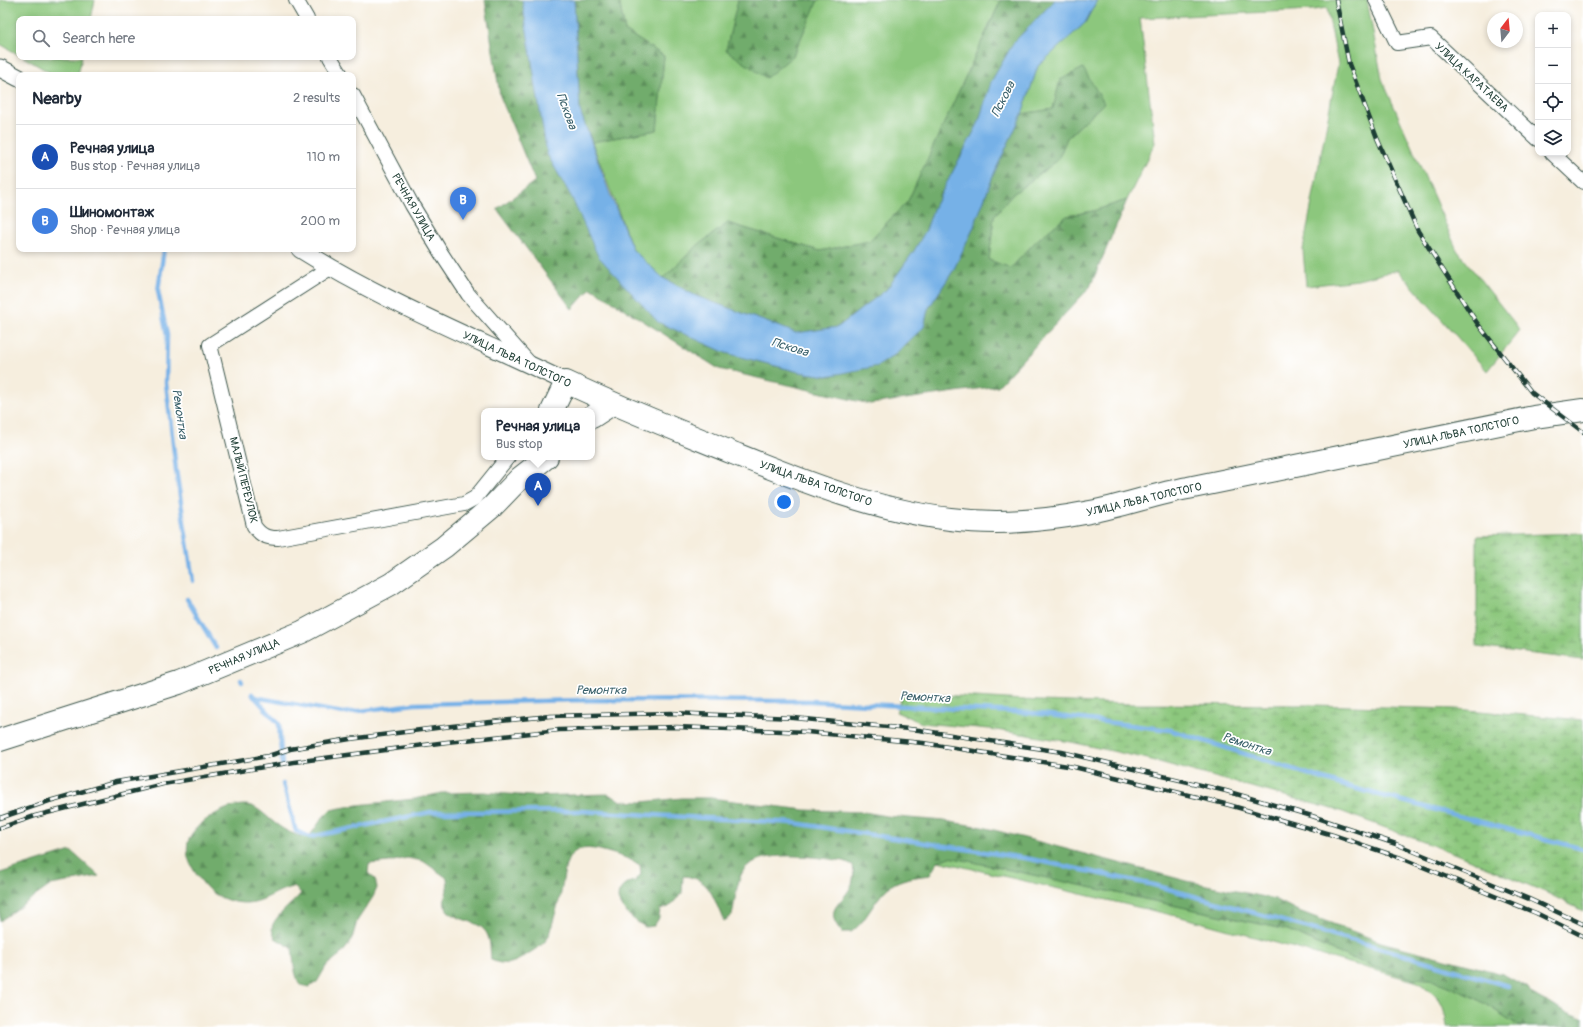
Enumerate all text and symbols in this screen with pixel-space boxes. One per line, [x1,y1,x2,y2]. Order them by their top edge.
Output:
north arrow [1487,12,1523,48]
map controls [1535,12,1571,156]
button: + [1535,12,1571,48]
search box [16,16,356,60]
icon: search [30,27,52,49]
text: Search here [62,29,135,48]
street label: УЛИЦА КАРАТАЕВА [1432,40,1511,115]
button: − [1535,48,1571,84]
water label: Пскова [988,78,1019,119]
button: locate [1535,84,1571,120]
text: Nearby [32,88,81,109]
text: 2 results [293,90,340,106]
water label: Пскова [553,91,580,133]
button: layers [1535,120,1571,156]
text: Речная улица [70,139,155,158]
text: A [41,149,49,165]
text: 110 m [307,149,340,165]
text: Bus stop · Речная улица [70,158,200,174]
street label: РЕЧНАЯ УЛИЦА [389,171,438,243]
pin: B [450,187,476,220]
text: Шиномонтаж [70,203,154,222]
text: B [41,213,49,229]
text: 200 m [301,213,340,229]
text: Shop · Речная улица [70,222,180,238]
street label: УЛИЦА ЛЬВА ТОЛСТОГО [461,329,573,390]
water label: Пскова [770,335,811,361]
water label: Ремонтка [169,388,191,441]
popup [481,408,595,460]
street label: УЛИЦА ЛЬВА ТОЛСТОГО [1402,414,1520,451]
text: Речная улица [496,417,580,436]
street label: МАЛЫЙ ПЕРЕУЛОК [226,436,261,525]
text: Bus stop [496,436,543,452]
street label: УЛИЦА ЛЬВА ТОЛСТОГО [758,458,874,509]
pin: A [525,473,551,506]
street label: УЛИЦА ЛЬВА ТОЛСТОГО [1085,480,1203,519]
your location [774,492,794,512]
street label: РЕЧНАЯ УЛИЦА [207,636,281,677]
water label: Ремонтка [576,683,627,698]
water label: Ремонтка [900,689,952,706]
water label: Ремонтка [1221,730,1274,760]

